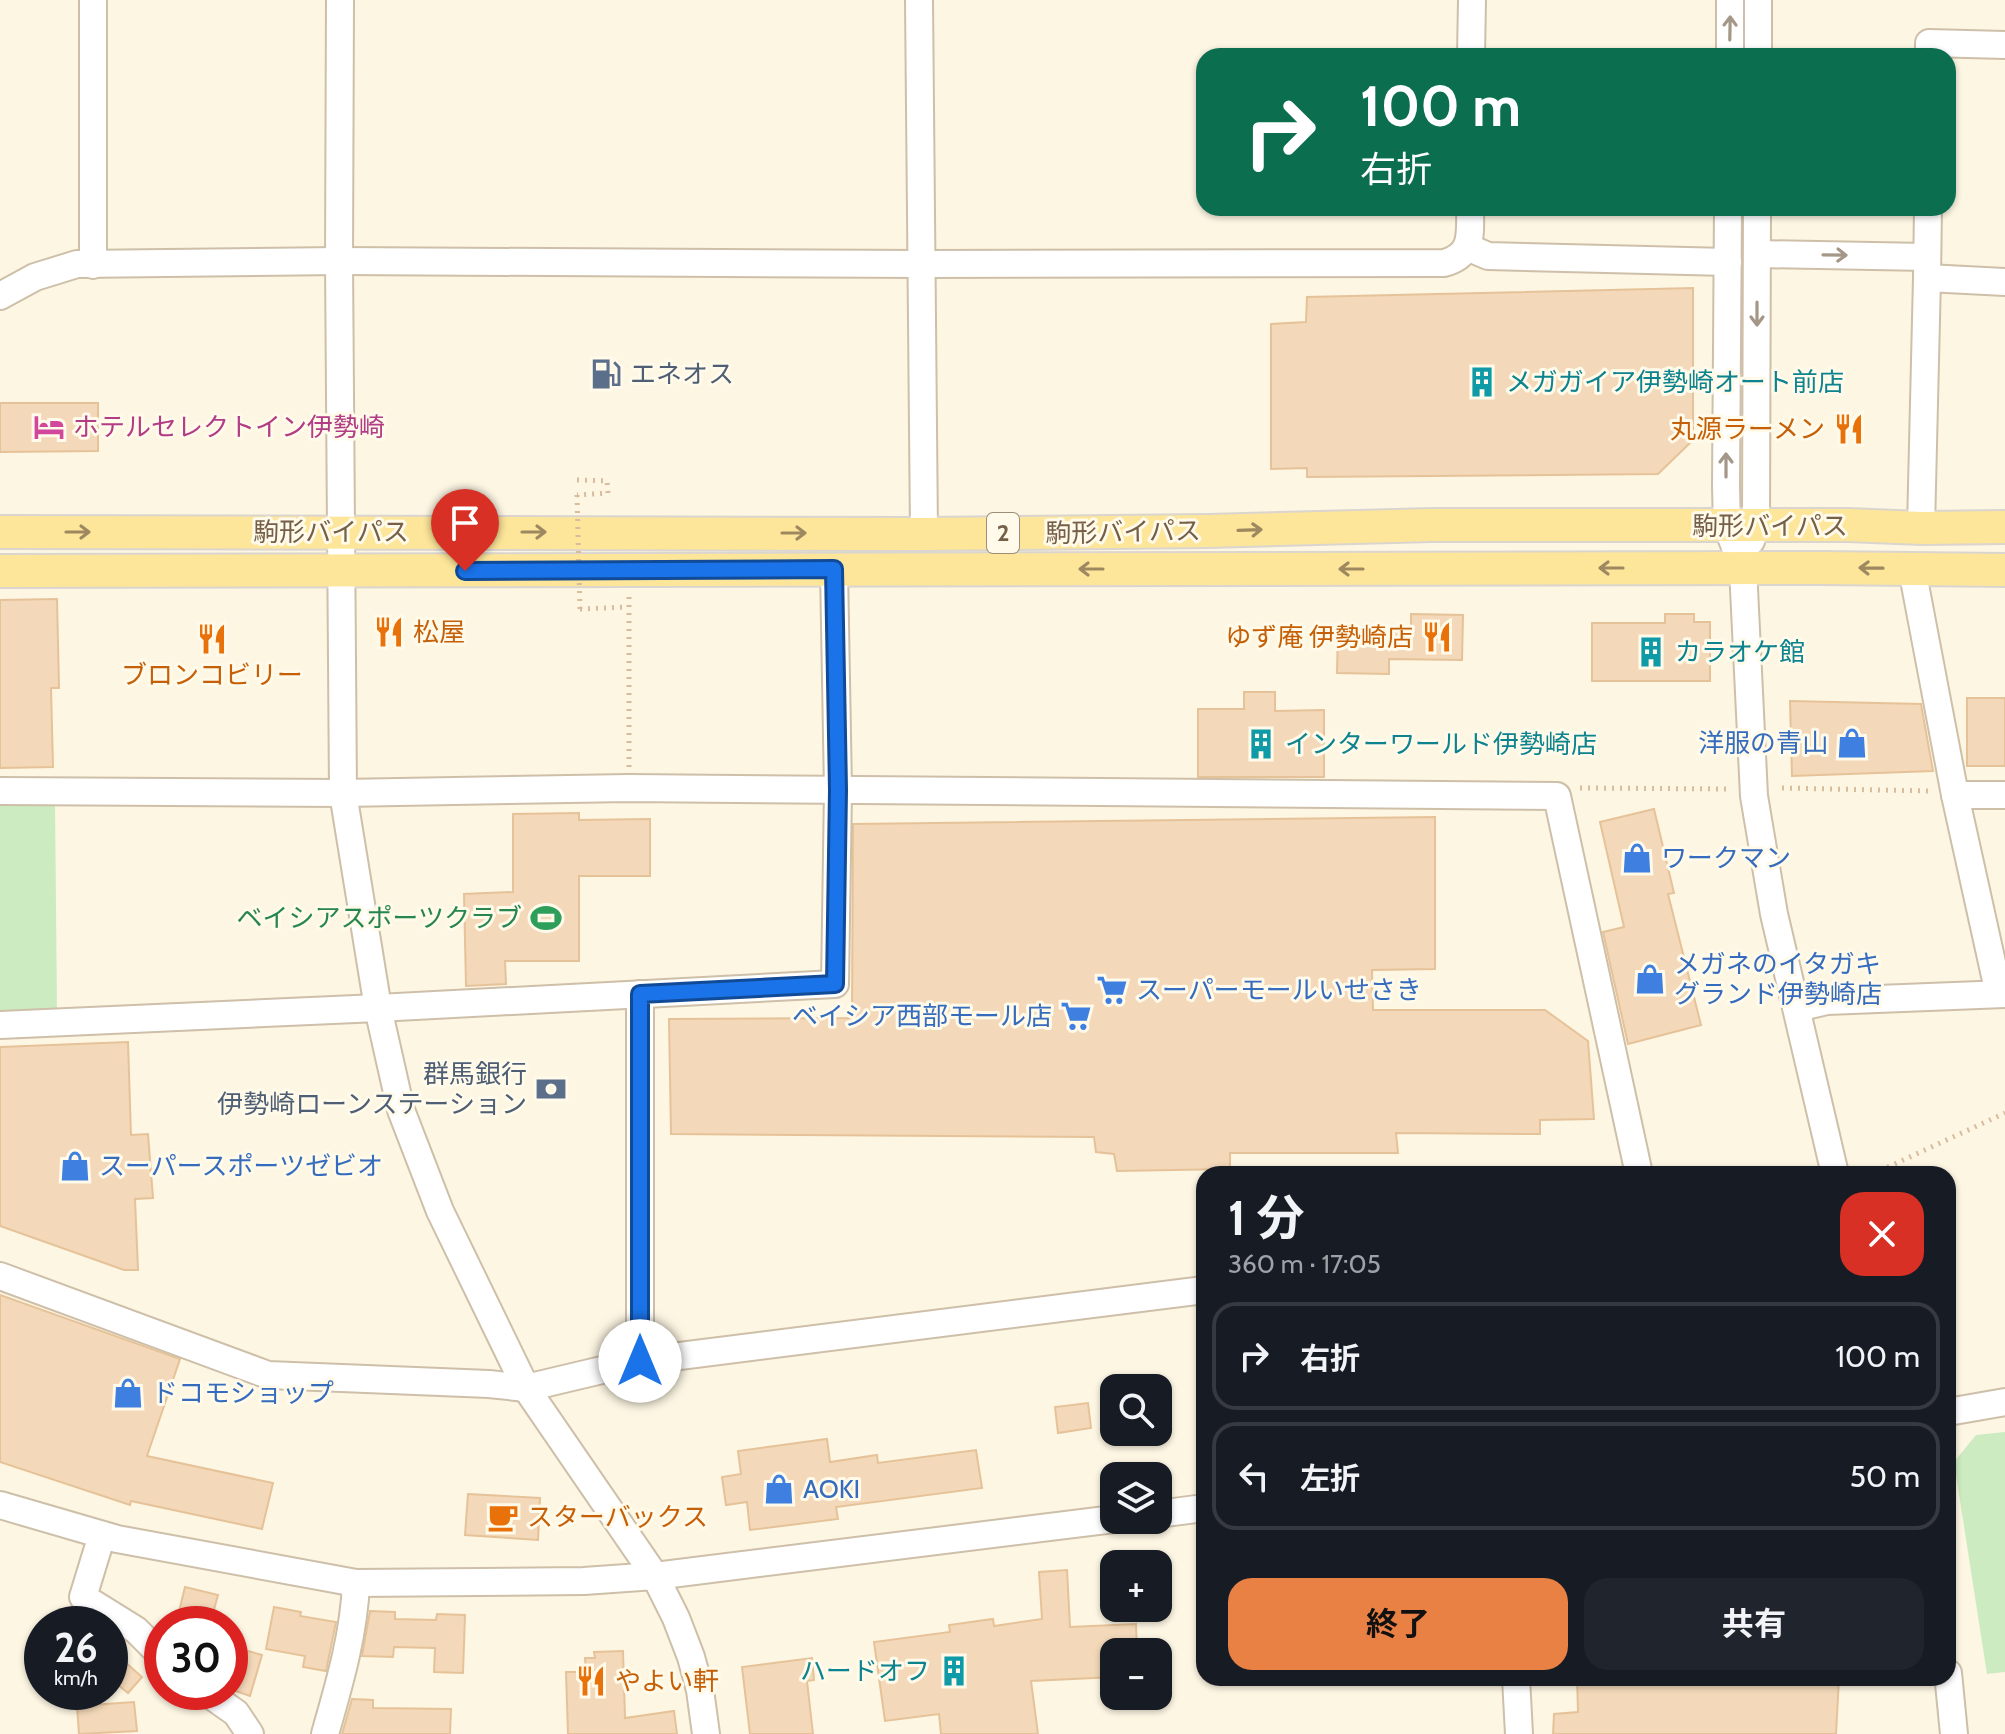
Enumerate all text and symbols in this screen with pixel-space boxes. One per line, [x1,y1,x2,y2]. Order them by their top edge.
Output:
one-way arrow [1722,15,1738,42]
text: 100 m [1360,72,1521,140]
icon: right [1228,80,1332,184]
text: 右折 [1360,147,1432,191]
one-way arrow [1821,247,1848,263]
one-way arrow [1749,300,1765,327]
fuel station icon: エネオス [589,357,623,391]
place label: エネオス [630,358,734,390]
building icon: メガガイア伊勢崎オート前店 [1465,365,1499,399]
place label: メガガイア伊勢崎オート前店 [1506,366,1844,398]
hotel icon: ホテルセレクトイン伊勢崎 [32,410,66,444]
place label: ホテルセレクトイン伊勢崎 [73,411,385,443]
restaurant icon: 丸源ラーメン [1832,412,1866,446]
place label: 丸源ラーメン [1670,413,1825,445]
one-way arrow [1718,452,1734,479]
pin [431,489,499,571]
icon: arrive [443,501,487,545]
street label: 駒形バイパス [1692,510,1848,542]
road number: 2 [987,513,1019,553]
street label: 駒形バイパス [1045,515,1201,549]
street label: 駒形バイパス [253,516,409,548]
one-way arrow [1236,523,1263,538]
one-way arrow [64,524,91,540]
one-way arrow [520,525,547,540]
one-way arrow [780,525,807,541]
one-way arrow [1598,560,1625,576]
one-way arrow [1078,561,1105,577]
one-way arrow [1338,561,1365,577]
one-way arrow [1858,561,1885,576]
restaurant icon: 松屋 [372,615,406,649]
place label: 松屋 [413,616,465,648]
restaurant icon: ゆず庵 伊勢崎店 [1420,620,1454,654]
place label: ゆず庵 伊勢崎店 [1225,621,1413,653]
restaurant icon: ブロンコビリー [195,622,229,656]
building icon: カラオケ館 [1634,635,1668,669]
place label: カラオケ館 [1675,636,1805,668]
place label: ブロンコビリー [121,659,303,691]
shop icon: 洋服の青山 [1835,726,1869,760]
building icon: インターワールド伊勢崎店 [1244,727,1278,761]
place label: 洋服の青山 [1698,727,1828,759]
place label: インターワールド伊勢崎店 [1285,728,1597,760]
shop icon: ワークマン [1620,841,1654,875]
place label: ワークマン [1661,842,1791,874]
sports icon: ベイシアスポーツクラブ [529,901,563,935]
place label: ベイシアスポーツクラブ [237,902,522,934]
place label: メガネのイタガキ グランド伊勢崎店 [1674,948,1882,1010]
shop icon: メガネのイタガキ グランド伊勢崎店 [1633,962,1667,996]
supermarket icon: スーパーモールいせさき [1095,973,1129,1007]
place label: スーパーモールいせさき [1136,974,1422,1006]
supermarket icon: ベイシア西部モール店 [1059,999,1093,1033]
place label: ベイシア西部モール店 [792,1000,1052,1032]
place label: 群馬銀行 伊勢崎ローンステーション [217,1058,527,1120]
bank icon: 群馬銀行 伊勢崎ローンステーション [534,1072,568,1106]
shop icon: スーパースポーツゼビオ [58,1149,92,1183]
place label: スーパースポーツゼビオ [99,1150,383,1182]
text: 1 分 [1228,1189,1305,1247]
button: close [1840,1192,1924,1276]
text: 360 m · 17:05 [1228,1248,1381,1280]
position arrow [598,1319,682,1403]
icon: right [1232,1334,1276,1378]
text: 100 m [1835,1338,1920,1375]
text: 右折 [1300,1340,1360,1377]
map controls [1100,1374,1172,1710]
button: search [1100,1374,1172,1446]
shop icon: ドコモショップ [111,1376,145,1410]
place label: ドコモショップ [152,1377,334,1409]
icon: left [1232,1454,1276,1498]
text: 50 m [1850,1458,1920,1495]
text: 左折 [1300,1460,1360,1497]
button: layers [1100,1462,1172,1534]
shop icon: AOKI [762,1472,796,1506]
place label: AOKI [803,1473,860,1505]
cafe icon: スターバックス [486,1500,520,1534]
place label: スターバックス [527,1501,708,1533]
button: + [1100,1550,1172,1622]
button: 終了 [1228,1578,1568,1670]
button: 共有 [1584,1578,1924,1670]
speed limit sign: 30 [144,1606,248,1710]
text: 26 [54,1623,98,1672]
button: − [1100,1638,1172,1710]
building icon: ハードオフ [937,1654,971,1688]
place label: ハードオフ [800,1655,930,1687]
restaurant icon: やよい軒 [574,1664,608,1698]
place label: やよい軒 [615,1665,719,1697]
text: km/h [54,1666,98,1690]

